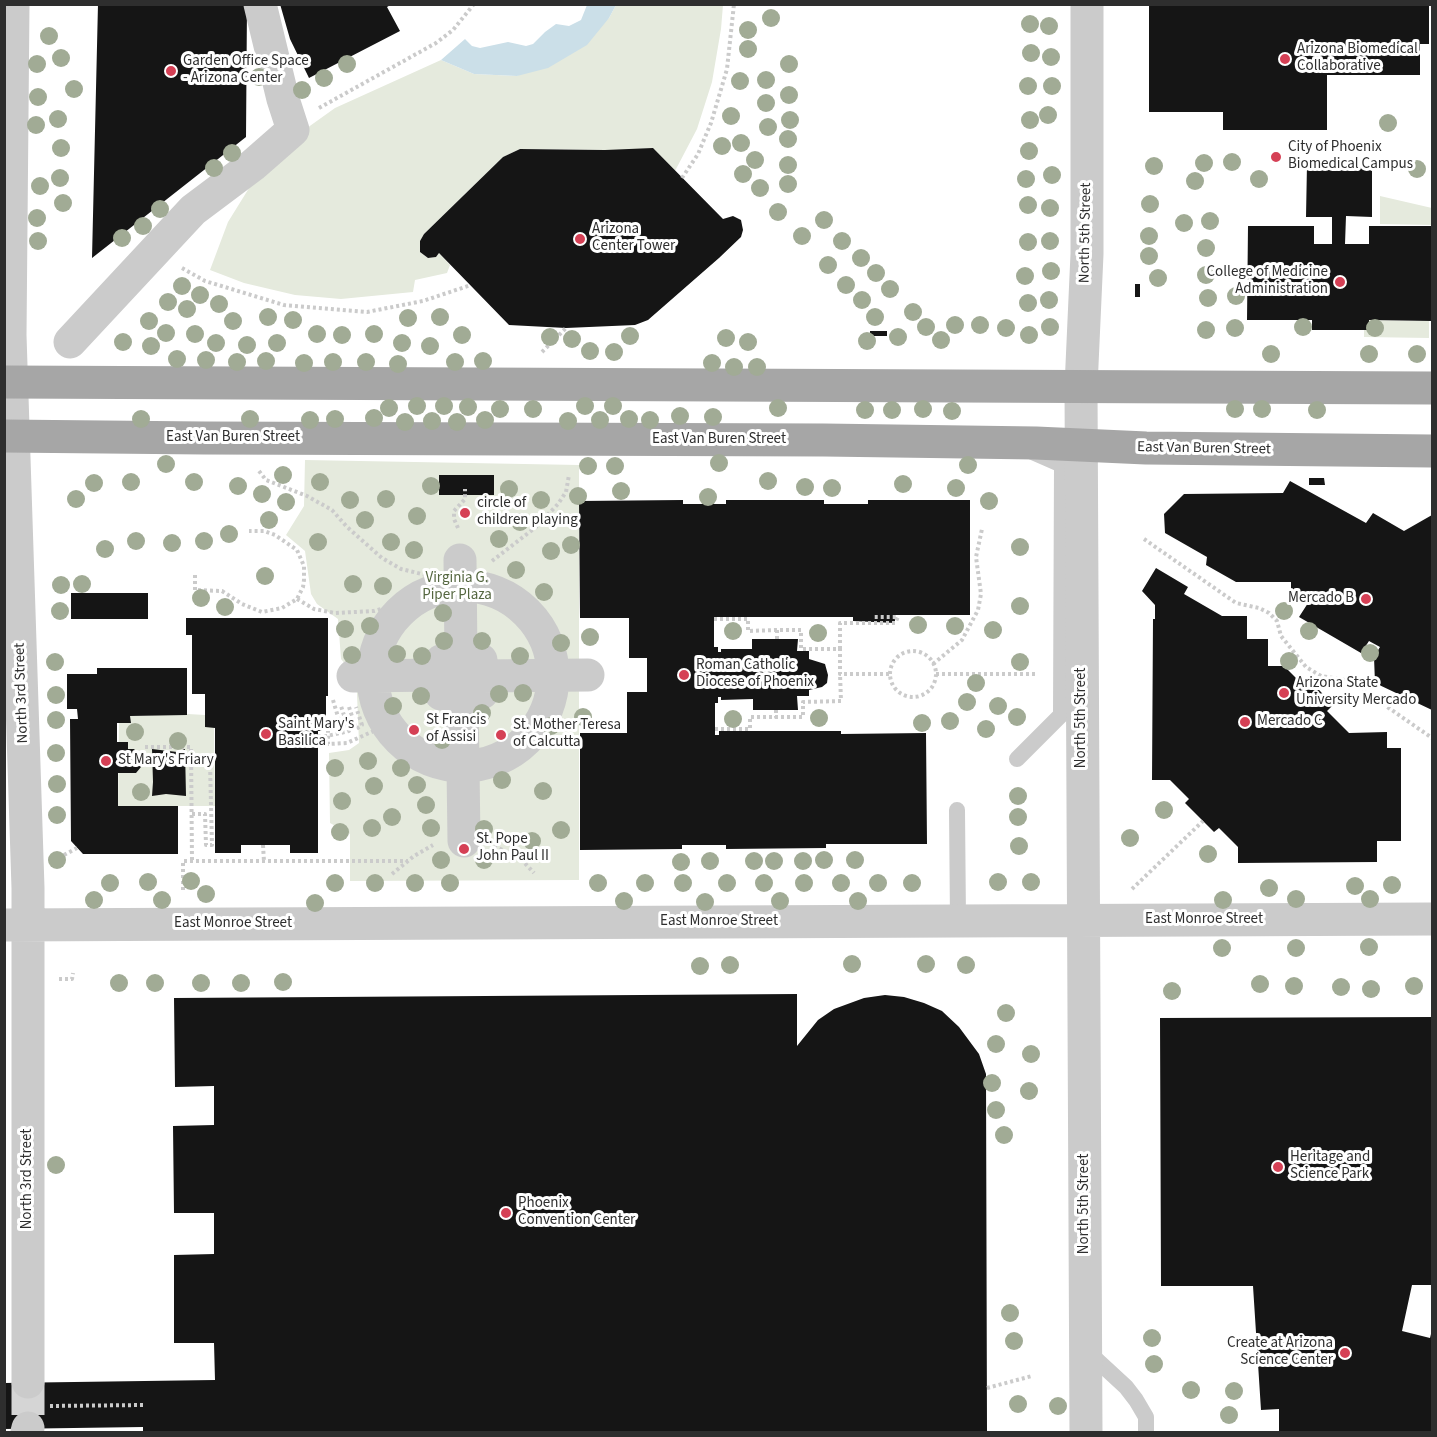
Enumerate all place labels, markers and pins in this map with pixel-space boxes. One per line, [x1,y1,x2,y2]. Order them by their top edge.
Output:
place label: Arizona Biomedical Collaborative [1297,41,1418,76]
marker: Arizona Biomedical Collaborative [1278,52,1292,66]
place label: Garden Office Space - Arizona Center [183,53,309,88]
marker: Garden Office Space - Arizona Center [164,64,178,78]
place label: City of Phoenix Biomedical Campus [1288,139,1413,174]
marker: City of Phoenix Biomedical Campus [1269,150,1283,164]
place label: Arizona Center Tower [592,221,675,256]
marker: Arizona Center Tower [573,232,587,246]
place label: College of Medicine Administration [1207,264,1328,299]
marker: College of Medicine Administration [1333,275,1347,289]
place label: circle of children playing [477,495,578,530]
marker: circle of children playing [458,506,472,520]
place label: Mercado B [1288,590,1354,608]
marker: Mercado B [1359,592,1373,606]
place label: Roman Catholic Diocese of Phoenix [696,657,814,692]
marker: Roman Catholic Diocese of Phoenix [677,668,691,682]
place label: Arizona State University Mercado [1296,675,1416,710]
marker: Arizona State University Mercado [1277,686,1291,700]
place label: St Francis of Assisi [426,712,486,747]
place label: Mercado C [1257,713,1323,731]
marker: Mercado C [1238,715,1252,729]
place label: Saint Mary's Basilica [278,716,354,751]
place label: St. Mother Teresa of Calcutta [513,717,621,752]
marker: St Francis of Assisi [407,723,421,737]
marker: Saint Mary's Basilica [259,727,273,741]
marker: St. Mother Teresa of Calcutta [494,728,508,742]
place label: St Mary's Friary [118,752,214,770]
marker: St Mary's Friary [99,754,113,768]
place label: St. Pope John Paul II [476,831,549,866]
marker: St. Pope John Paul II [457,842,471,856]
place label: Heritage and Science Park [1290,1149,1370,1184]
marker: Heritage and Science Park [1271,1160,1285,1174]
place label: Phoenix Convention Center [518,1195,635,1230]
marker: Phoenix Convention Center [499,1206,513,1220]
place label: Create at Arizona Science Center [1227,1335,1333,1370]
marker: Create at Arizona Science Center [1338,1346,1352,1360]

